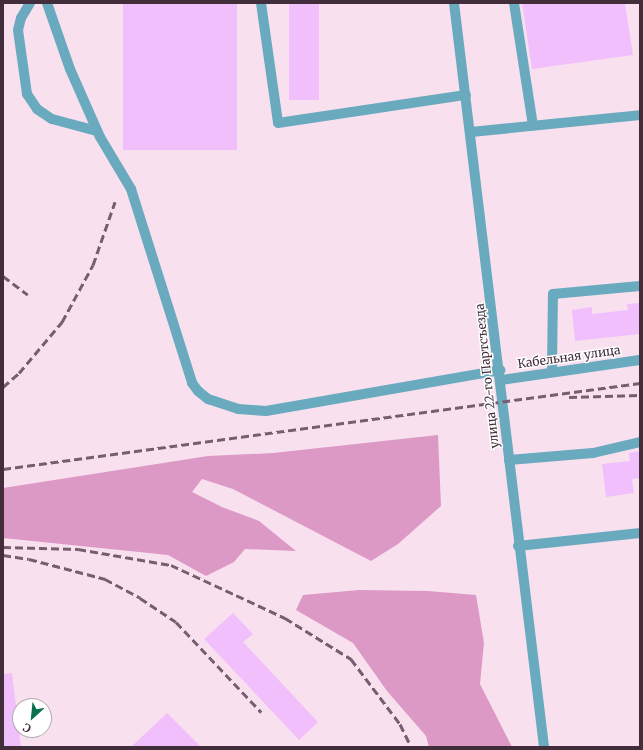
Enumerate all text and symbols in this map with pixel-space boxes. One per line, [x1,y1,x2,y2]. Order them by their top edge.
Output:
street label: улица 22-го Партсъезда [472,303,502,449]
street label: Кабельная улица [517,343,621,371]
north arrow [12,698,52,738]
text: С [21,720,33,736]

